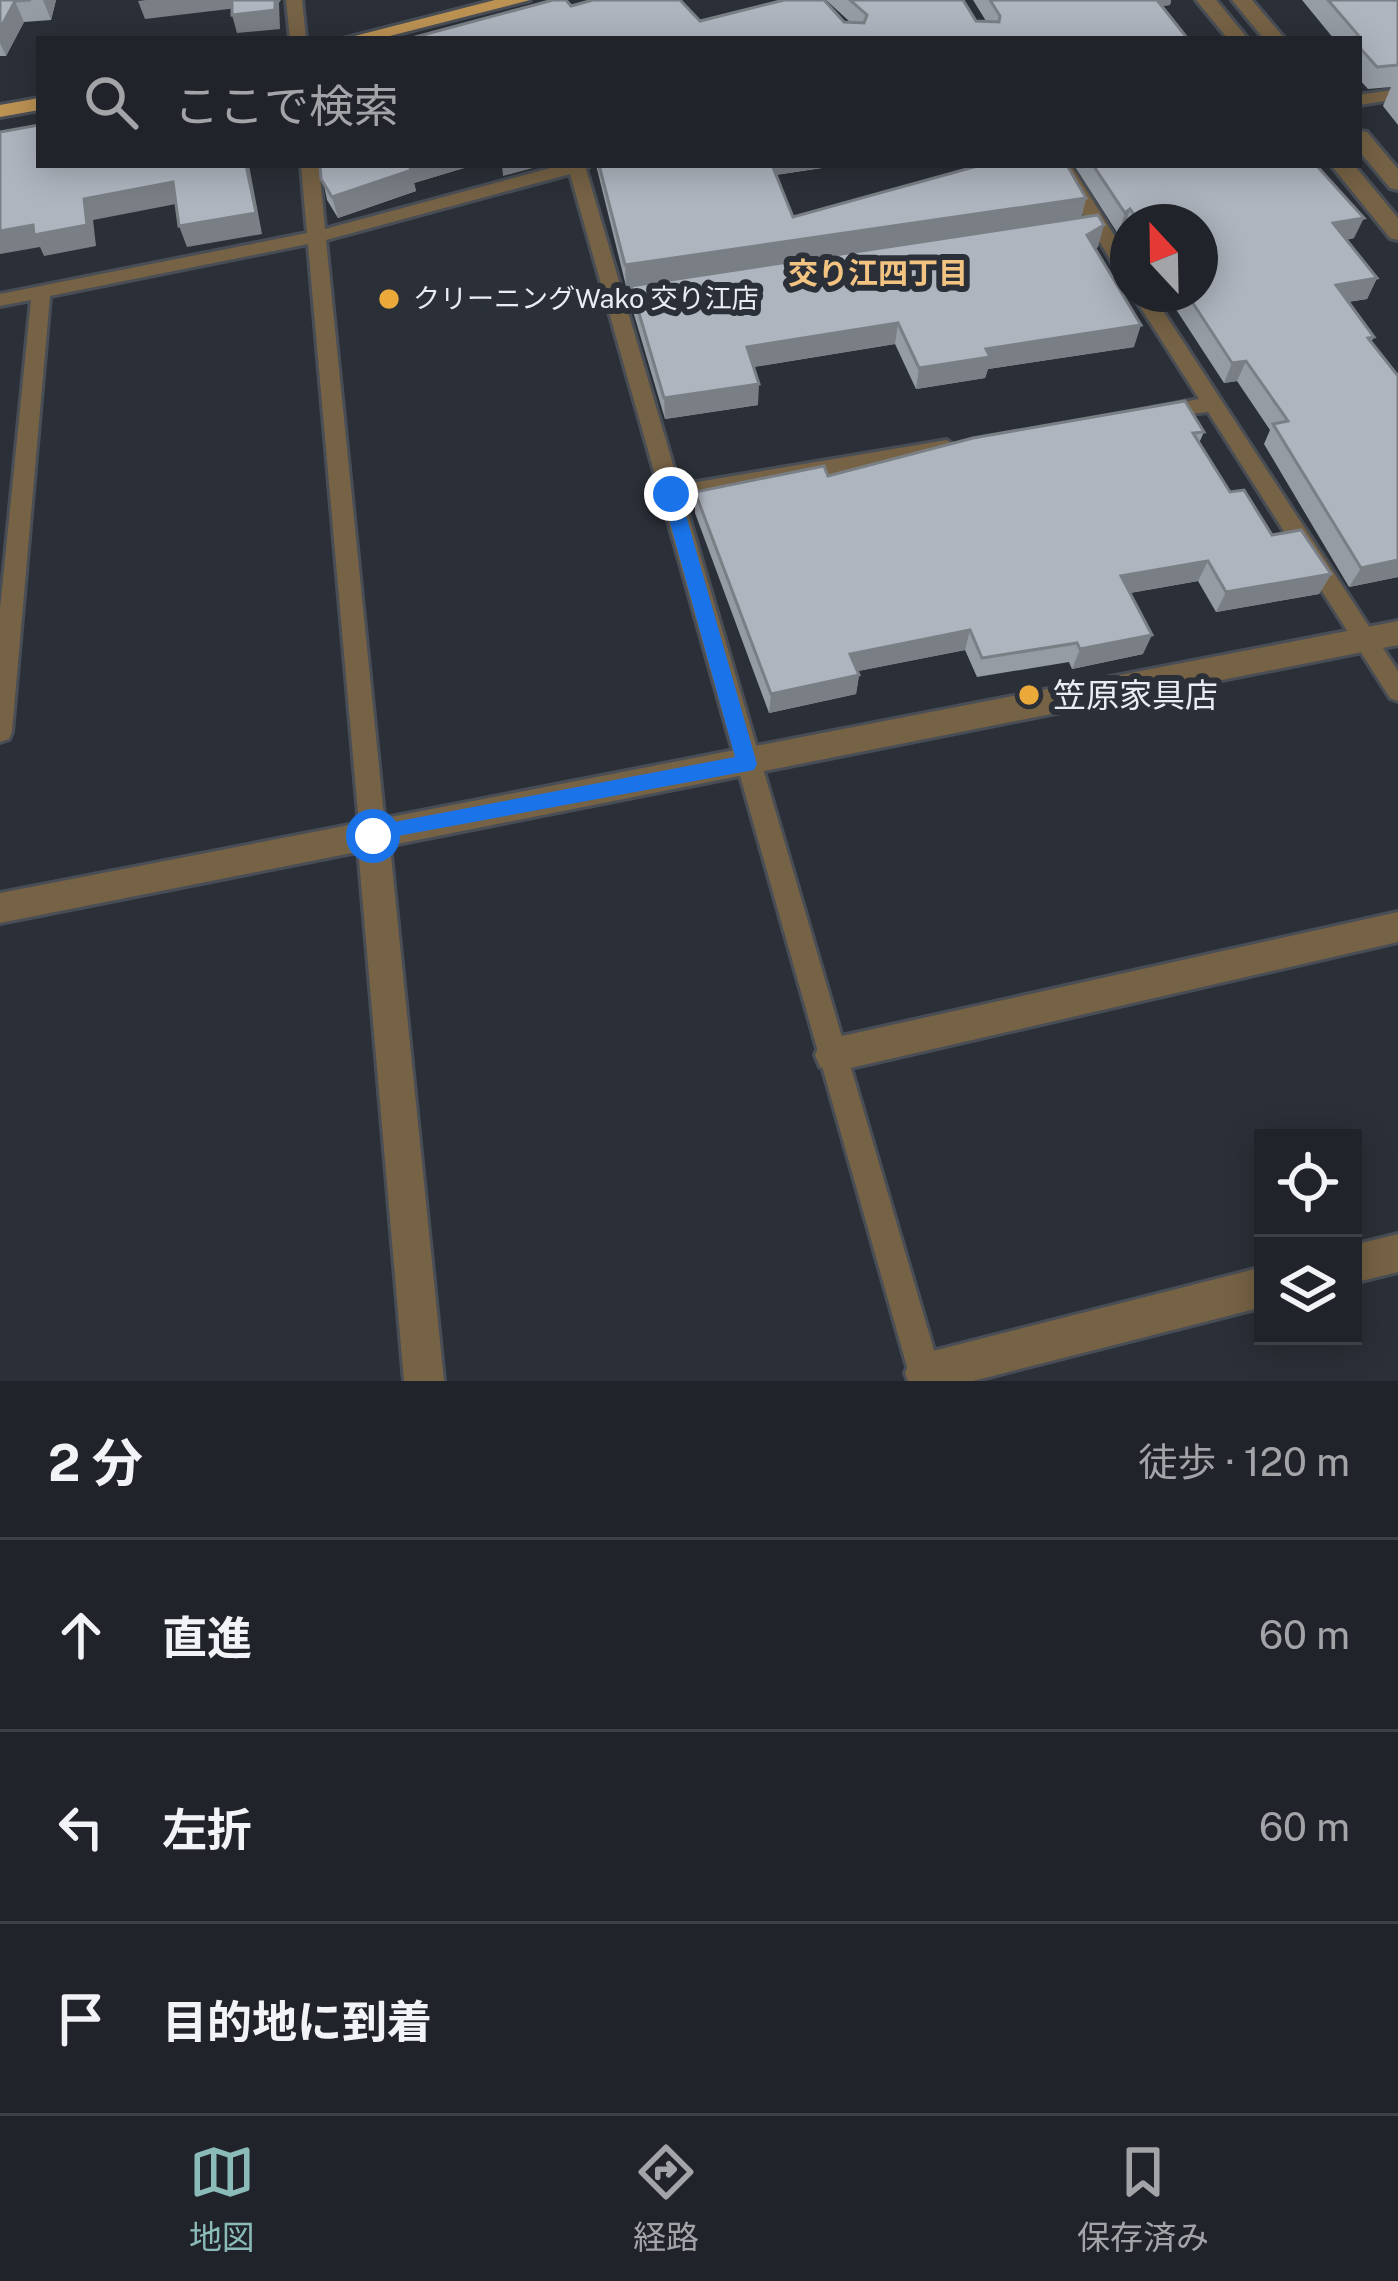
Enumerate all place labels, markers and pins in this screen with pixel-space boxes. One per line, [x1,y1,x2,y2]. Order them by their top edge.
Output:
place label: クリーニングWako 交り江店 [413,282,759,314]
marker: クリーニングWako 交り江店 [376,286,402,312]
place label: 笠原家具店 [1053,676,1218,714]
marker: 笠原家具店 [1016,682,1042,708]

